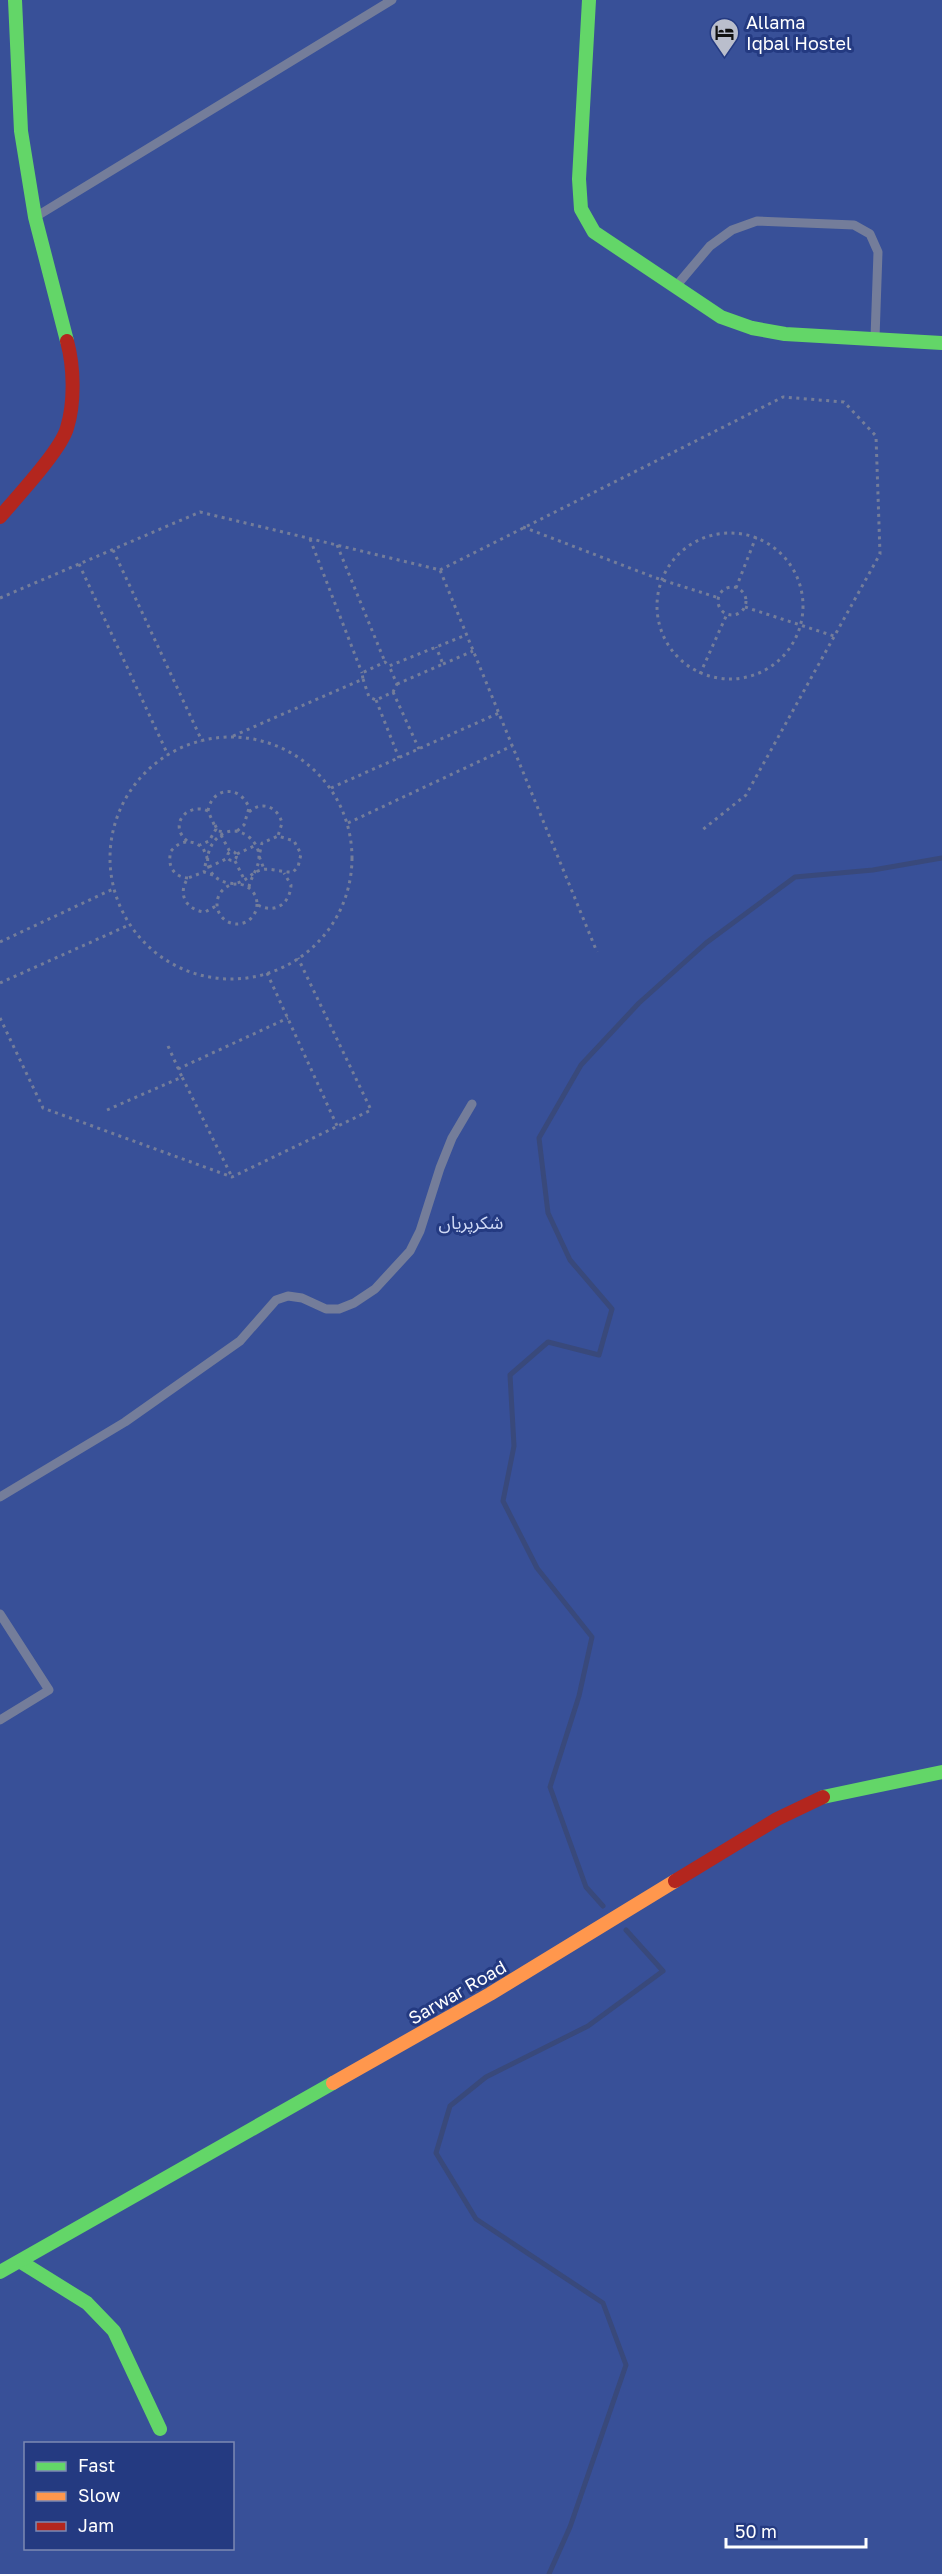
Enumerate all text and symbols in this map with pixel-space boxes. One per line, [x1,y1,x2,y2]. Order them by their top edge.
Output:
place label: Allama Iqbal Hostel [746,11,852,54]
hotel icon: Allama Iqbal Hostel [709,16,741,58]
park label: شکرپریاں [439,1211,503,1234]
street label: Sarwar Road [404,1955,510,2029]
legend [24,2442,234,2550]
text: Fast [78,2454,115,2476]
text: Slow [78,2484,121,2506]
scale bar [726,2511,866,2549]
text: Jam [78,2514,114,2536]
text: 50 m [735,2520,777,2542]

